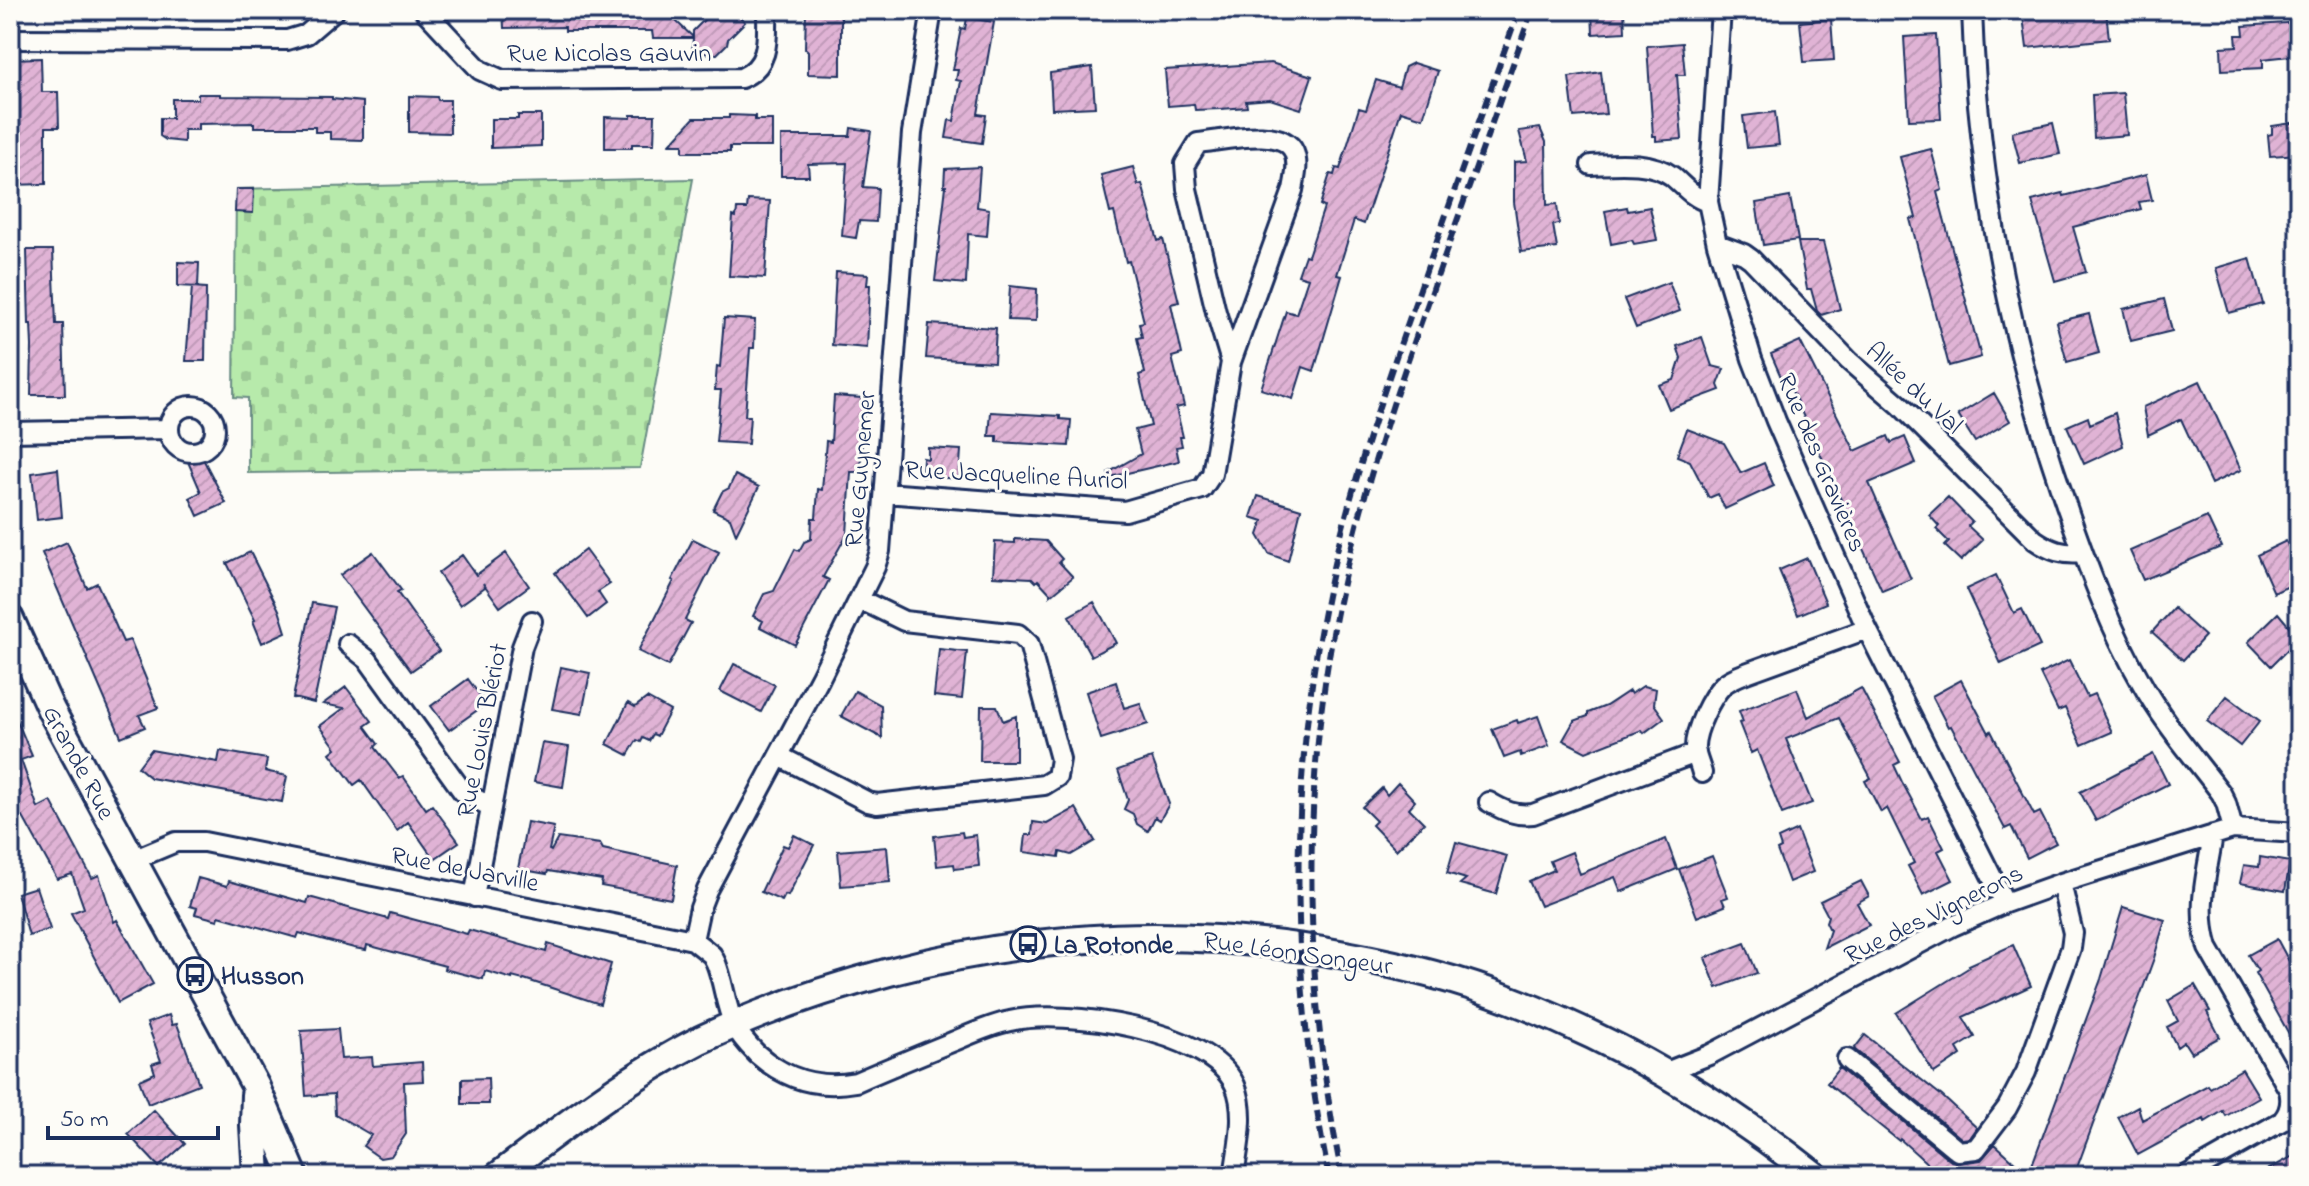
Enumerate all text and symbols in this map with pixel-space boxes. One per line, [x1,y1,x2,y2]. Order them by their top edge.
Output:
street label: Rue Nicolas Gauvin [507,36,711,74]
street label: Allée du Val [1856,334,1970,444]
street label: Rue des Gravières [1765,368,1875,559]
street label: Rue Guynemer [836,388,888,549]
street label: Rue Jacqueline Auriol [903,452,1128,502]
street label: Rue Louis Blériot [448,640,519,821]
street label: Grande Rue [31,699,124,828]
street label: Rue de Jarville [387,838,542,904]
street label: Rue des Vignerons [1838,856,2030,976]
street label: Rue Léon Songeur [1201,923,1396,987]
bus stop icon: La Rotonde [1009,925,1047,963]
place label: La Rotonde [1054,928,1175,966]
bus stop icon: Husson [176,956,214,994]
place label: Husson [221,959,304,997]
scale bar [48,1090,218,1140]
text: 50 m [60,1103,109,1138]

